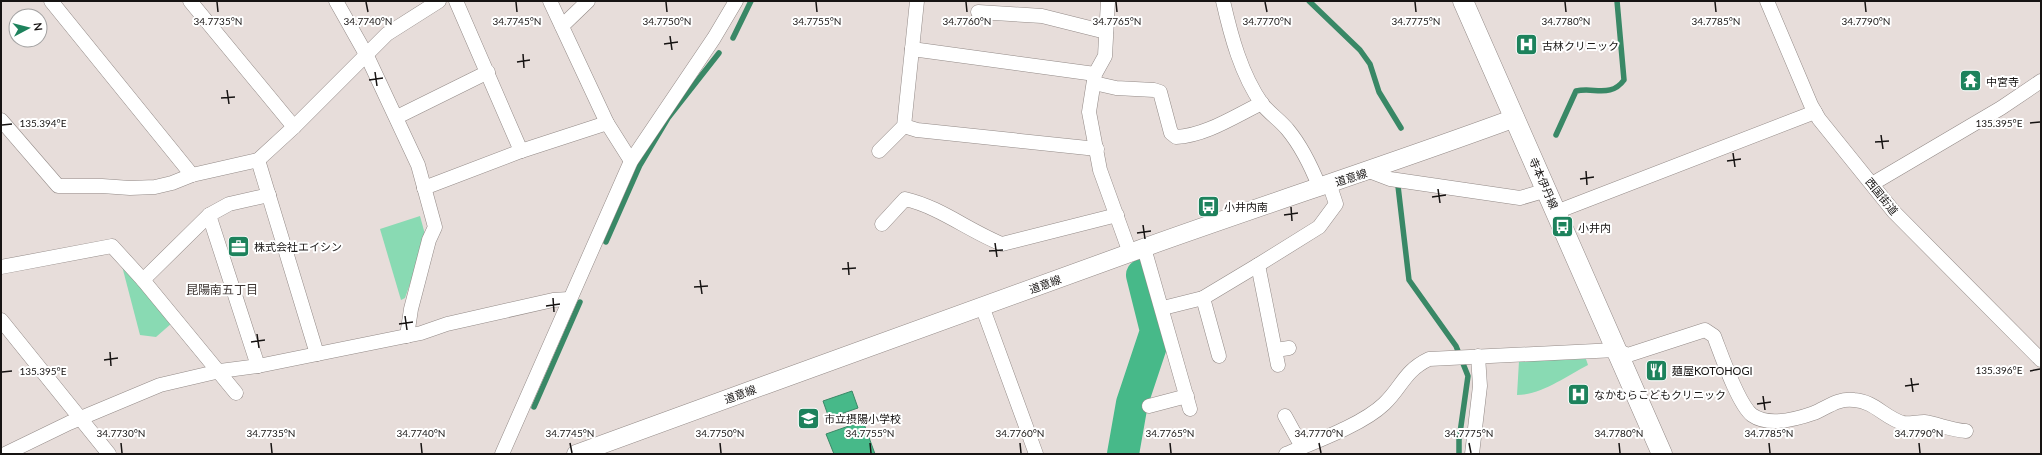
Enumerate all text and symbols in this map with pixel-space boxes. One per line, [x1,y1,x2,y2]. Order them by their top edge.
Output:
north arrow [8,8,48,48]
text: 34.7735°N [194,15,242,27]
text: 34.7740°N [344,15,392,27]
text: 34.7745°N [493,15,541,27]
text: 34.7750°N [643,15,691,27]
text: 34.7755°N [793,15,841,27]
text: 34.7760°N [943,15,991,27]
text: 34.7765°N [1093,15,1141,27]
text: 34.7770°N [1243,15,1291,27]
text: 34.7775°N [1392,15,1440,27]
text: 34.7780°N [1542,15,1590,27]
text: 34.7785°N [1692,15,1740,27]
text: 34.7790°N [1842,15,1890,27]
text: N [31,22,45,32]
hospital icon: 古林クリニック [1513,32,1539,58]
place label: 古林クリニック [1542,39,1619,52]
temple icon: 中宮寺 [1958,68,1984,94]
place label: 中宮寺 [1986,75,2019,88]
text: 135.394°E [19,117,67,129]
text: 135.395°E [1975,117,2023,129]
street label: 寺本伊丹線 [1527,155,1561,211]
street label: 道意線 [1333,166,1369,188]
street label: 西国街道 [1863,175,1901,217]
bus stop icon: 小井内南 [1195,193,1221,219]
place label: 小井内南 [1224,200,1268,213]
bus stop icon: 小井内 [1550,214,1576,240]
place label: 小井内 [1578,221,1611,234]
office icon: 株式会社エイシン [226,233,252,259]
place label: 株式会社エイシン [254,240,342,253]
street label: 道意線 [1027,272,1063,296]
district label: 昆陽南五丁目 [186,282,258,297]
restaurant icon: 麺屋KOTOHOGI [1643,357,1669,383]
place label: 麺屋KOTOHOGI [1672,364,1753,377]
text: 135.396°E [1975,364,2023,376]
text: 135.395°E [19,365,67,377]
hospital icon: なかむらこどもクリニック [1565,381,1591,407]
street label: 道意線 [722,382,758,406]
place label: なかむらこどもクリニック [1594,388,1726,401]
school or university icon: 市立摂陽小学校 [795,405,821,431]
place label: 市立摂陽小学校 [824,412,901,425]
text: 34.7730°N [97,427,145,439]
text: 34.7735°N [247,427,295,439]
text: 34.7740°N [397,427,445,439]
text: 34.7745°N [546,427,594,439]
text: 34.7750°N [696,427,744,439]
text: 34.7755°N [846,427,894,439]
text: 34.7760°N [996,427,1044,439]
text: 34.7765°N [1146,427,1194,439]
text: 34.7770°N [1295,427,1343,439]
text: 34.7775°N [1445,427,1493,439]
text: 34.7780°N [1595,427,1643,439]
text: 34.7785°N [1745,427,1793,439]
text: 34.7790°N [1895,427,1943,439]

